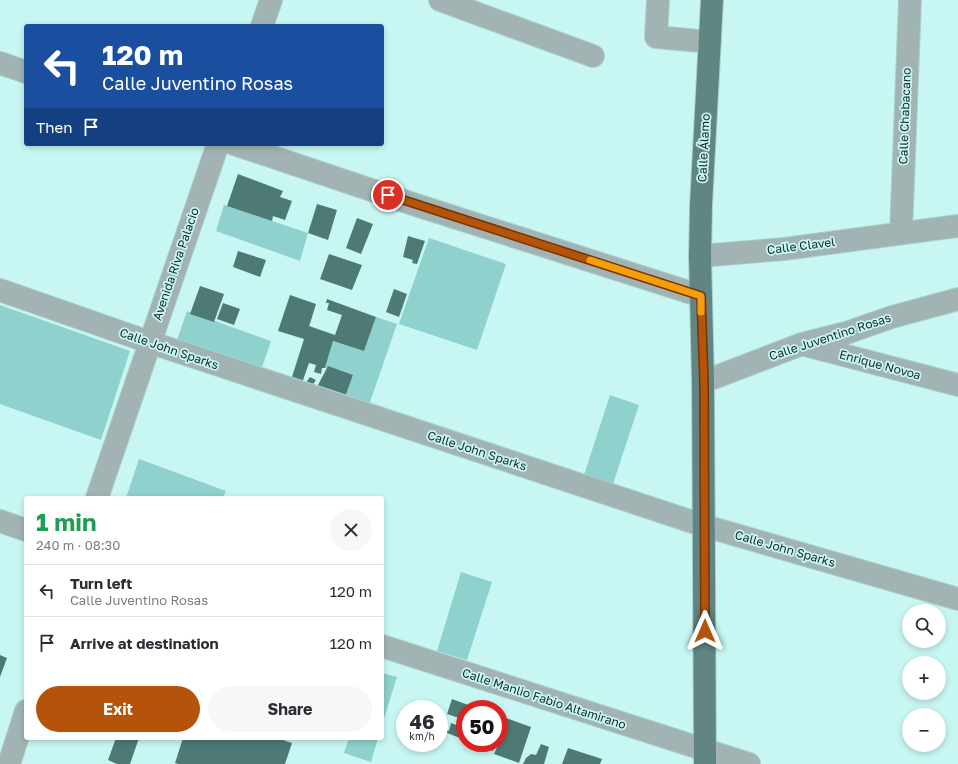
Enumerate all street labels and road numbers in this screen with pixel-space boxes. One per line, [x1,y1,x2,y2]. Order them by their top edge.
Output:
street label: Calle Chabacano [895,67,914,165]
street label: Calle Álamo [694,113,713,183]
street label: Avenida Riva Palacio [149,206,202,322]
street label: Calle Clavel [766,234,836,257]
street label: Calle Juventino Rosas [767,310,893,363]
street label: Calle John Sparks [118,325,221,373]
street label: Enrique Novoa [838,346,923,383]
street label: Calle John Sparks [426,427,529,474]
street label: Calle John Sparks [733,527,837,570]
street label: Calle Manlio Fabio Altamirano [460,665,628,732]

